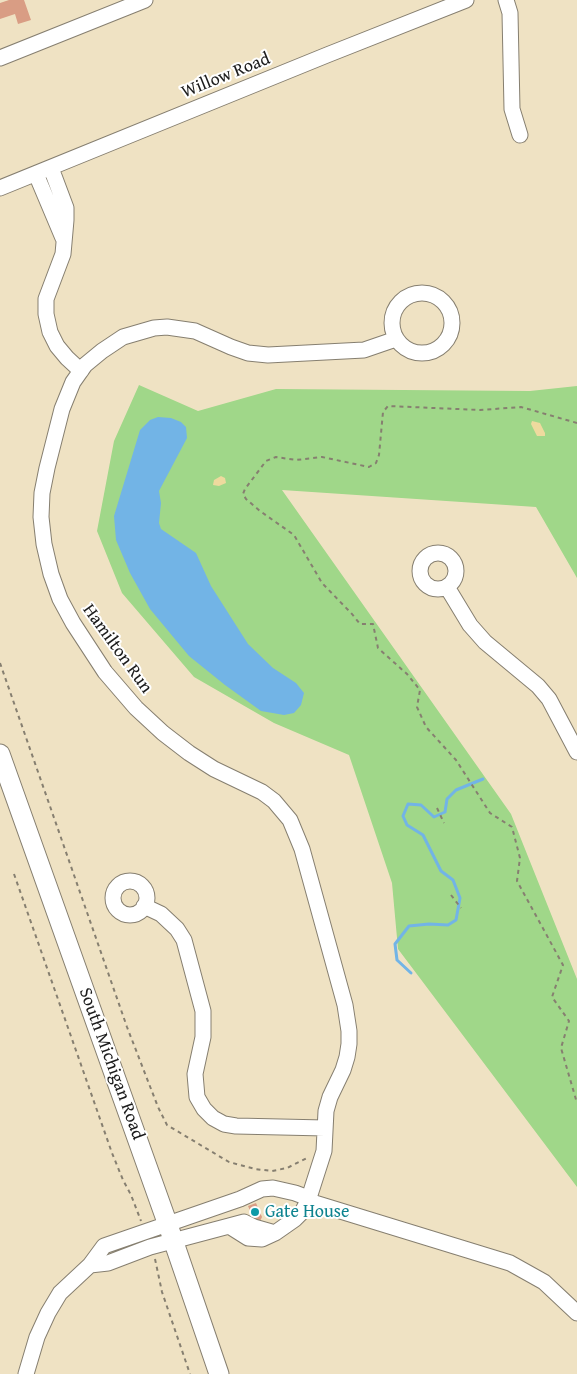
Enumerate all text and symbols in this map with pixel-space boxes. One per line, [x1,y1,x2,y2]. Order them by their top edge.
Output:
street label: Willow Road [178,48,274,104]
street label: Hamilton Run [77,600,157,698]
street label: South Michigan Road [73,985,149,1143]
place label: Gate House [265,1201,349,1223]
marker: Gate House [249,1206,261,1218]

